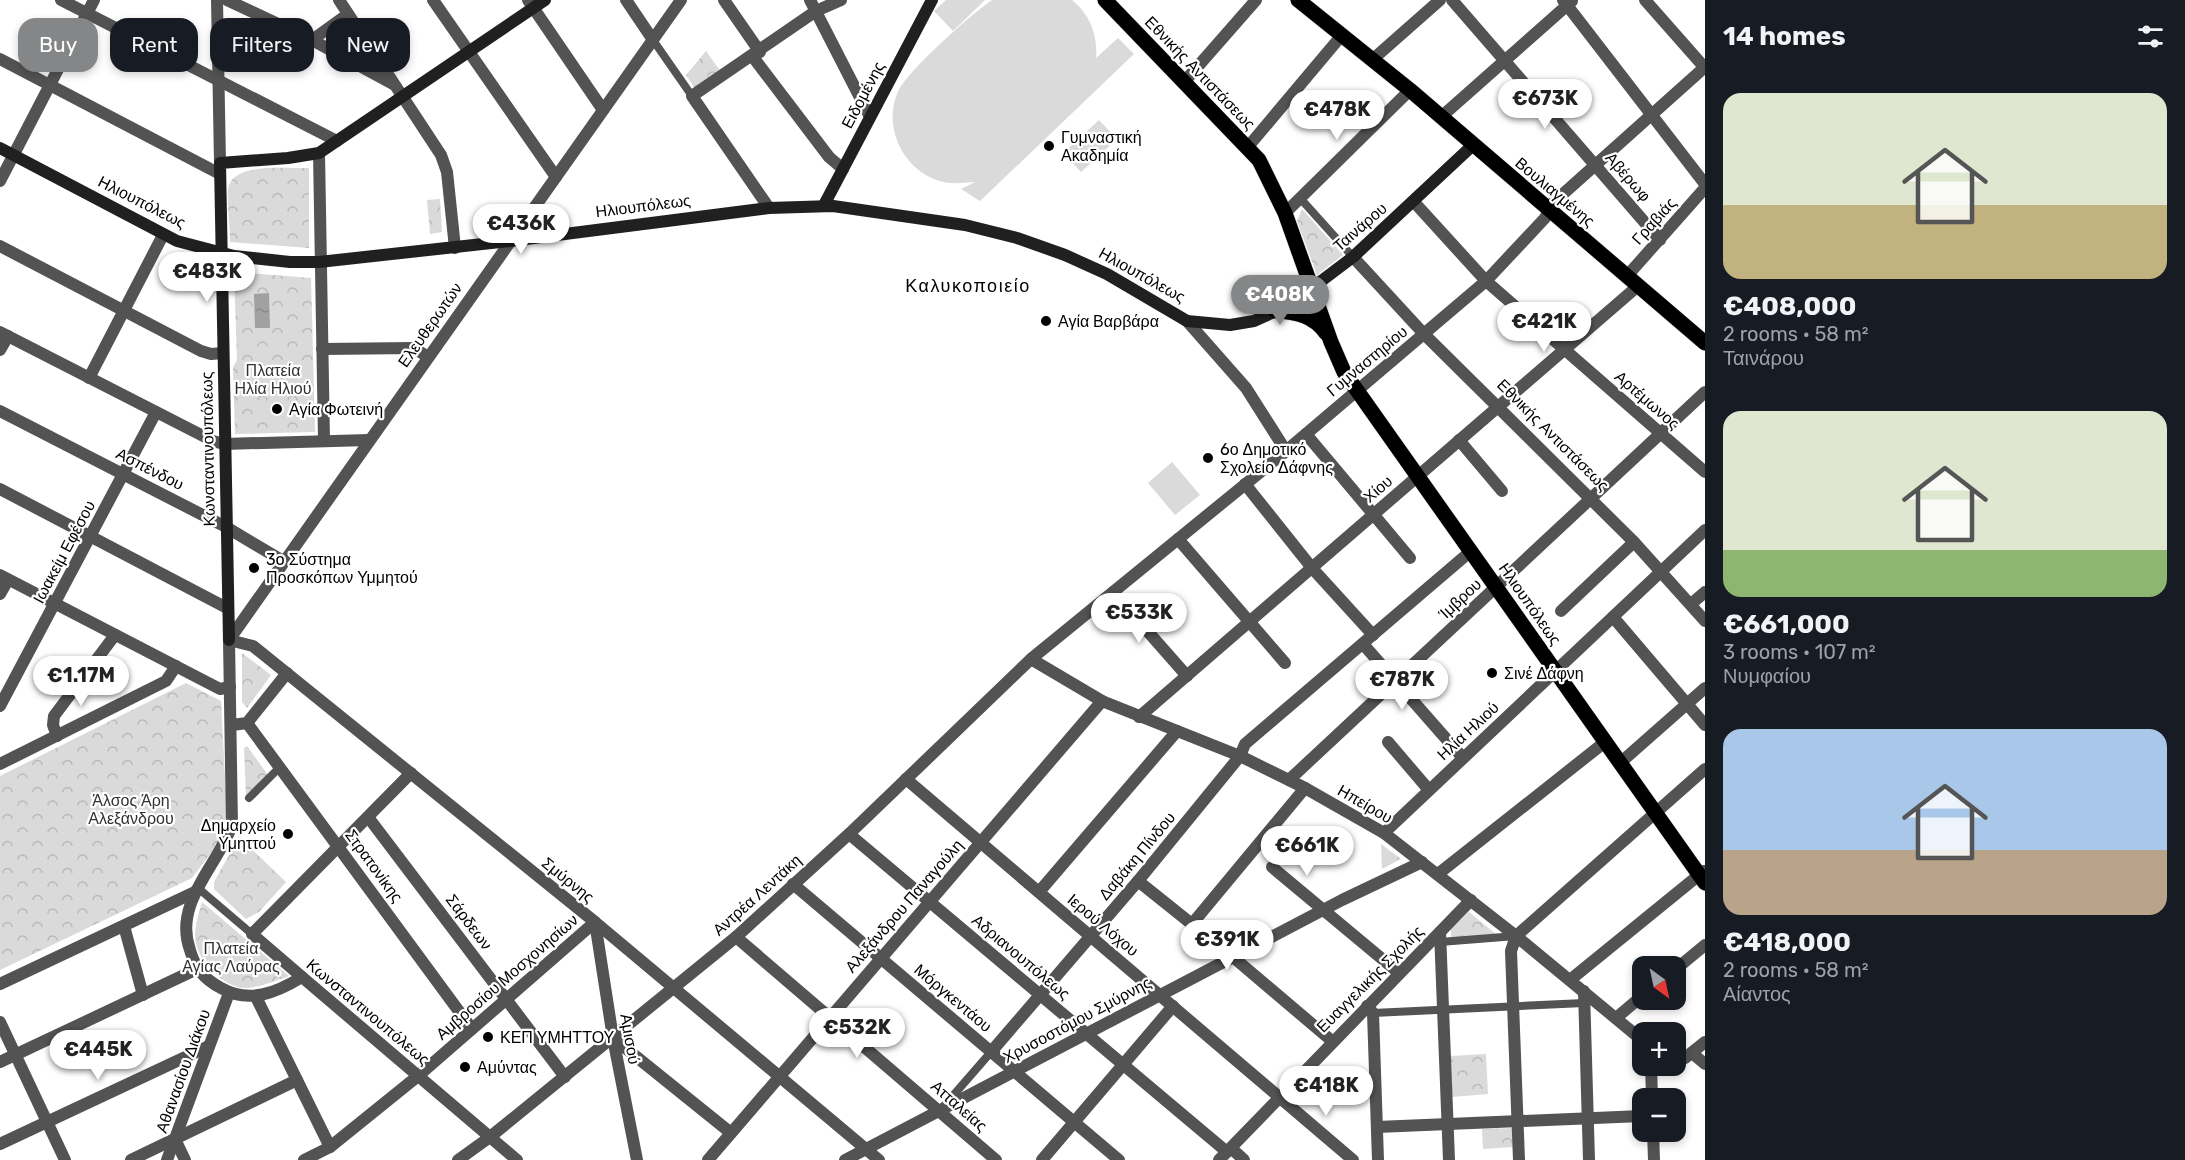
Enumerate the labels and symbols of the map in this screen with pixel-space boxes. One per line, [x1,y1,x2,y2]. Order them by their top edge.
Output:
street label: Εθνικής Αντιστάσεως [1141,12,1259,134]
street label: Ειδομένης [837,58,889,132]
pin: €673K [1503,79,1587,130]
pin: €478K [1295,90,1379,141]
place label: Γυμναστική Ακαδημία [1061,128,1142,165]
marker: Γυμναστική Ακαδημία [1042,139,1056,153]
street label: Αβέρωφ [1601,149,1655,205]
street label: Βουλιαγμένης [1511,153,1599,231]
street label: Ηλιουπόλεως [95,172,189,232]
street label: Ηλιουπόλεως [594,191,692,221]
street label: Γραβιάς [1628,193,1680,248]
street label: Ταινάρου [1329,199,1391,255]
pin: €436K [479,204,563,255]
street label: Ηλιουπόλεως [1096,243,1189,307]
pin: €483K [165,252,249,303]
district label: Καλυκοποιείο [905,275,1031,297]
pin: €408K [1238,275,1322,326]
street label: Ελευθερωτών [394,279,466,371]
pin: €421K [1502,302,1586,353]
place label: Αγία Βαρβάρα [1058,312,1159,331]
marker: Αγία Βαρβάρα [1039,314,1053,328]
street label: Γυμναστηρίου [1323,322,1411,400]
park label: Πλατεία Ηλία Ηλιού [234,361,312,398]
street label: Αρτέμωνος [1611,367,1683,433]
street label: Κωνσταντινουπόλεως [197,371,219,526]
street label: Εθνικής Αντιστάσεως [1493,375,1613,495]
place label: Αγία Φωτεινή [289,400,383,419]
marker: Αγία Φωτεινή [270,402,284,416]
place label: 6ο Δημοτικό Σχολείο Δάφνης [1220,440,1333,477]
street label: Ασπένδου [113,444,187,494]
marker: 6ο Δημοτικό Σχολείο Δάφνης [1201,451,1215,465]
street label: Χίου [1360,471,1396,507]
street label: Ιωακείμ Εφέσου [29,497,99,607]
place label: 3o Σύστημα Προσκόπων Υμμητού [266,550,418,587]
street label: Ηλιουπόλεως [1495,559,1565,649]
marker: 3o Σύστημα Προσκόπων Υμμητού [247,561,261,575]
street label: Ίμβρου [1434,575,1485,624]
pin: €533K [1097,593,1181,644]
pin: €1.17M [32,656,130,707]
pin: €787K [1360,660,1444,711]
place label: Σινέ Δάφνη [1504,664,1584,683]
marker: Σινέ Δάφνη [1485,666,1499,680]
street label: Ηλία Ηλιού [1433,698,1503,764]
street label: Ηπείρου [1334,781,1396,827]
park label: Άλσος Άρη Αλεξάνδρου [88,791,174,828]
street label: Δαβάκη Πίνδου [1095,808,1179,904]
place label: Δημαρχείο Υμηττού [201,816,276,853]
street label: Στρατονίκης [341,826,407,906]
pin: €661K [1265,826,1349,877]
marker: Δημαρχείο Υμηττού [281,827,295,841]
street label: Αλεξάνδρου Παναγούλη [841,836,967,976]
street label: Αντρέα Λεντάκη [709,850,805,940]
street label: Σμύρνης [538,853,598,907]
street label: Σάρδεων [442,890,496,954]
street label: Ιερού Λόχου [1064,890,1142,960]
street label: Αμβροσίου Μοσχονησίων [432,910,582,1044]
street label: Αδριανουπόλεως [968,910,1074,1004]
pin: €391K [1185,920,1269,971]
street label: Ευαγγελικής Σχολής [1313,922,1427,1036]
park label: Πλατεία Αγίας Λαύρας [182,939,280,976]
street label: Κωνσταντινουπόλεως [303,955,434,1069]
north arrow [1632,956,1686,1010]
street label: Μόργκεντάου [910,960,996,1036]
street label: Χρυσοστόμου Σμύρνης [1000,973,1154,1067]
street label: Αθανασίου Διάκου [152,1007,214,1135]
pin: €532K [815,1008,899,1059]
street label: Αμισού [616,1012,644,1066]
place label: ΚΕΠ ΥΜΗΤΤΟΥ [500,1028,615,1047]
pin: €445K [56,1030,140,1081]
marker: ΚΕΠ ΥΜΗΤΤΟΥ [481,1030,495,1044]
place label: Αμύντας [477,1058,537,1077]
marker: Αμύντας [458,1060,472,1074]
pin: €418K [1284,1066,1368,1117]
street label: Ατταλείας [927,1077,991,1136]

